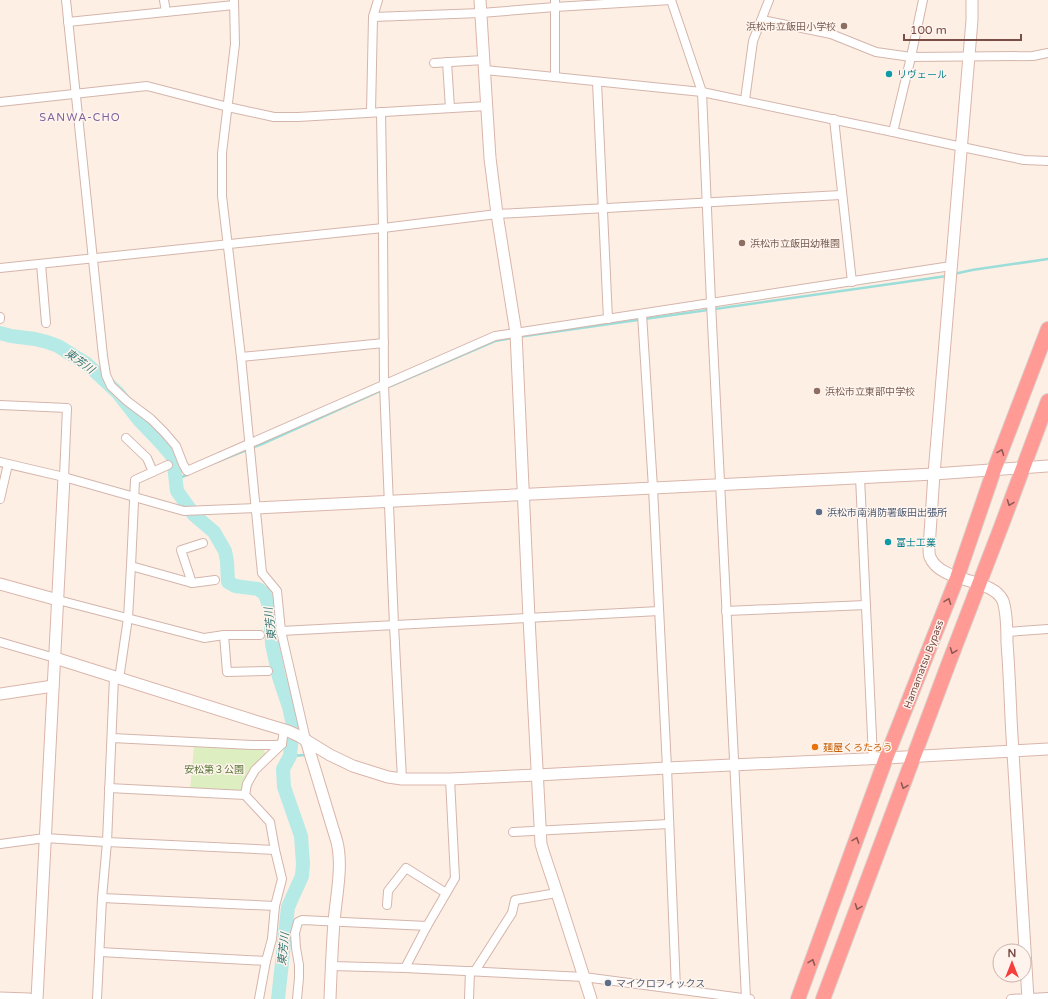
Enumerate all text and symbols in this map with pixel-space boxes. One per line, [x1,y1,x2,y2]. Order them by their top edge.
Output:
scale bar [904,16,1021,42]
place label: 浜松市立飯田小学校 [746,21,836,33]
marker: 浜松市立飯田小学校 [839,21,849,31]
text: 100 m [910,23,947,37]
marker: リヴェール [884,69,894,79]
place label: リヴェール [897,69,947,81]
district label: SANWA-CHO [39,111,121,124]
marker: 浜松市立飯田幼稚園 [737,238,747,248]
place label: 浜松市立飯田幼稚園 [750,238,840,250]
water label: 東芳川 [63,346,98,377]
marker: 浜松市立東部中学校 [812,386,822,396]
place label: 浜松市立東部中学校 [825,386,915,398]
one-way arrow [996,449,1004,456]
one-way arrow [1006,499,1015,506]
marker: 浜松市南消防署飯田出張所 [814,507,824,517]
place label: 浜松市南消防署飯田出張所 [827,507,947,519]
marker: 富士工業 [883,537,893,547]
place label: 富士工業 [896,537,936,549]
one-way arrow [943,598,951,606]
water label: 東芳川 [262,606,279,641]
street label: Hamamatsu Bypass [902,618,946,710]
one-way arrow [950,647,958,654]
marker: 麺屋くろたろう [810,742,820,752]
place label: 麺屋くろたろう [823,742,892,754]
park label: 安松第３公園 [184,764,244,776]
one-way arrow [900,782,908,789]
one-way arrow [852,837,860,844]
one-way arrow [855,904,863,911]
water label: 東芳川 [275,931,292,966]
north arrow [992,943,1032,983]
text: N [1008,947,1016,960]
one-way arrow [807,959,815,966]
marker: マイクロフィックス [603,978,613,988]
place label: マイクロフィックス [616,978,705,990]

